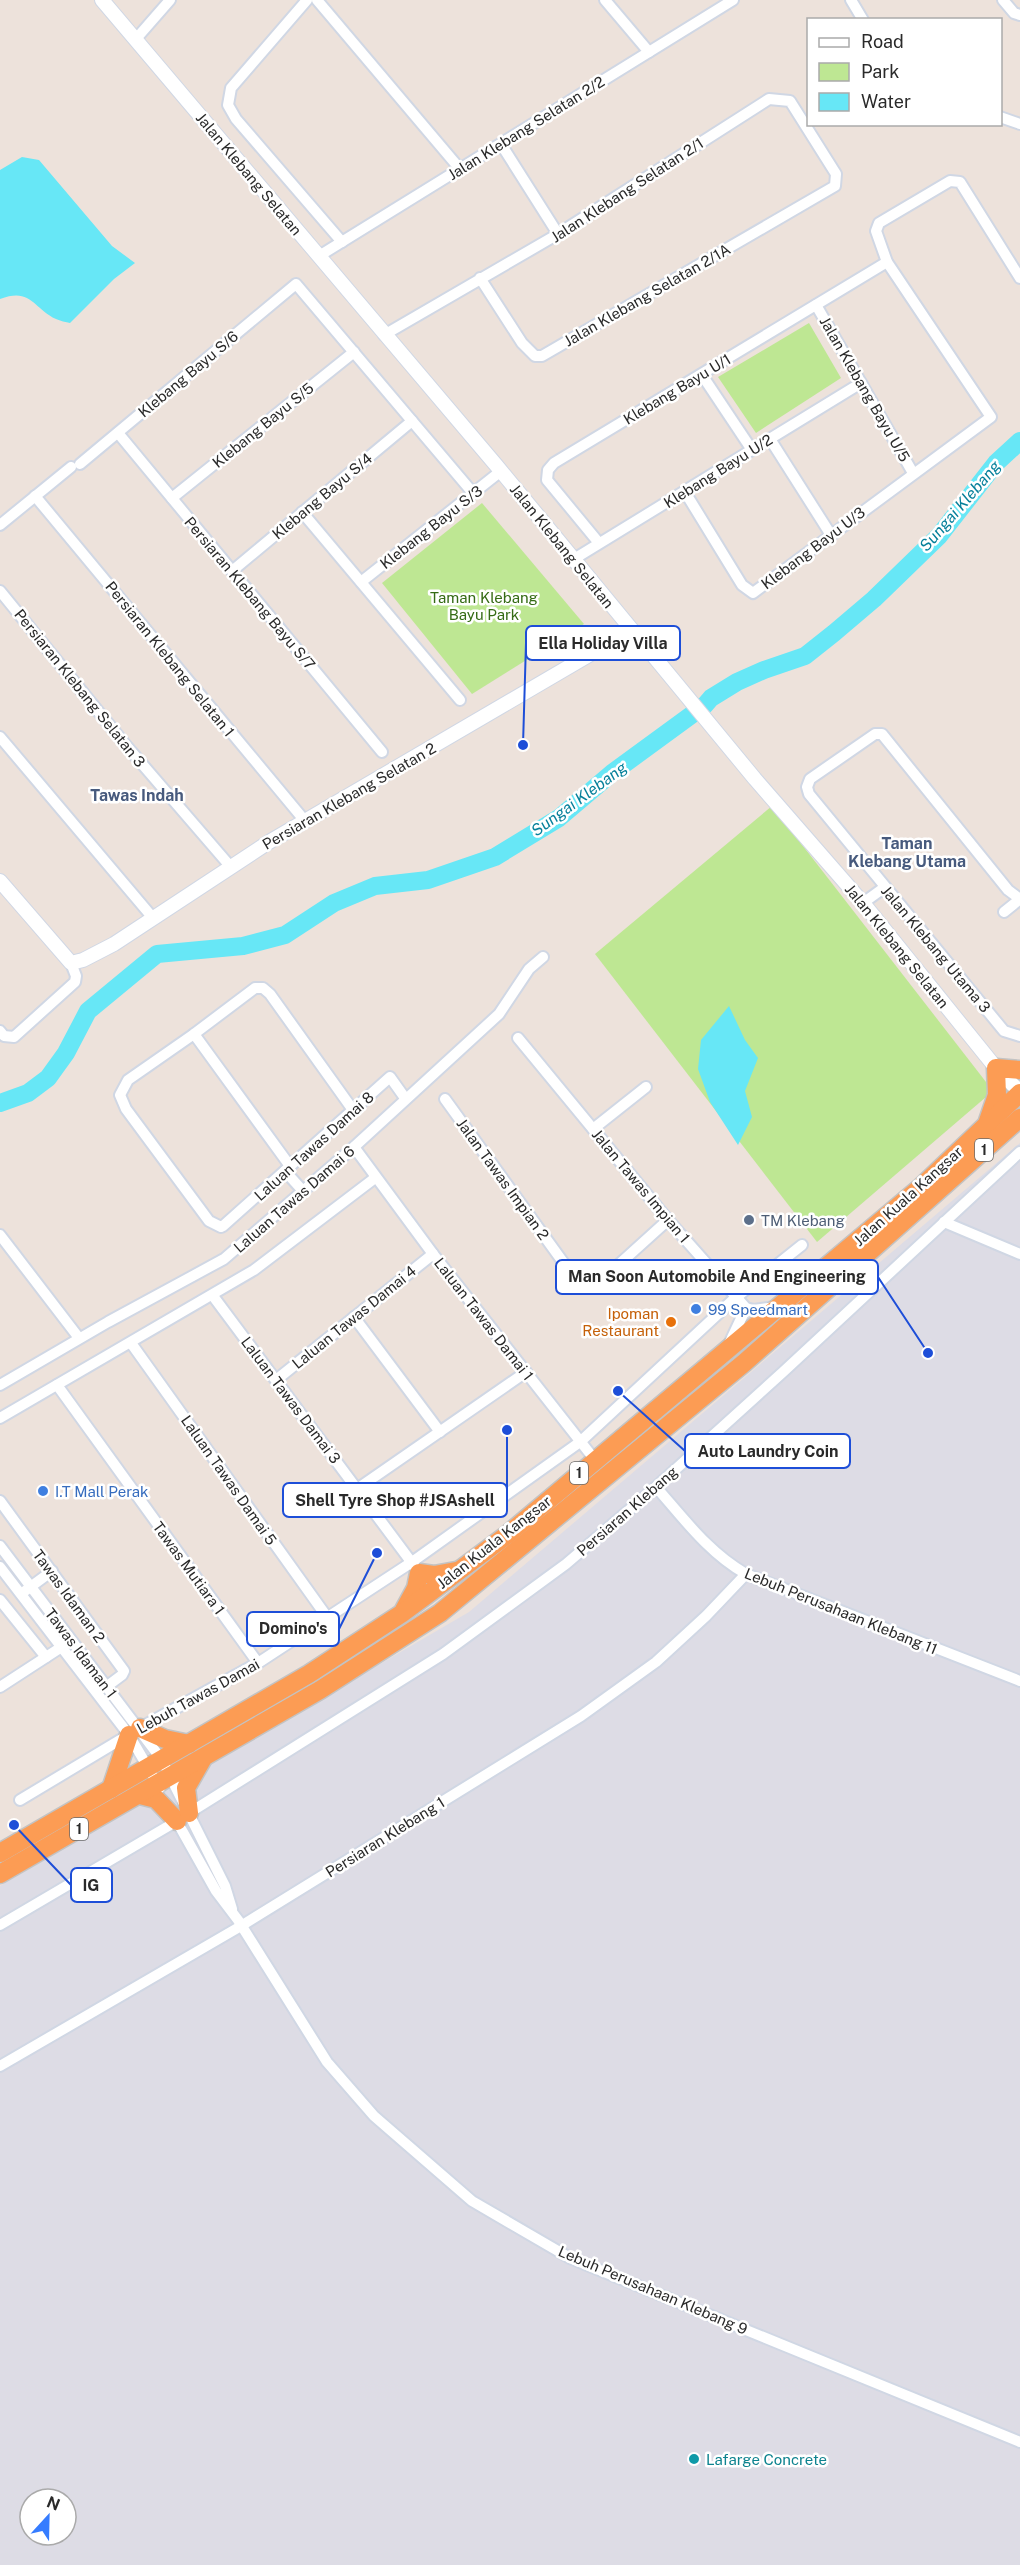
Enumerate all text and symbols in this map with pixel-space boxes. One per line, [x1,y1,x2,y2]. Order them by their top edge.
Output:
legend [807,18,1002,126]
text: Road [861,31,904,52]
text: Park [861,61,899,82]
street label: Jalan Klebang Selatan 2/2 [445,73,607,183]
text: Water [861,91,911,112]
street label: Jalan Klebang Selatan [193,109,305,239]
street label: Jalan Klebang Selatan 2/1 [547,134,707,246]
street label: Jalan Klebang Selatan 2/1A [561,240,733,350]
street label: Jalan Klebang Bayu U/5 [816,313,914,465]
street label: Klebang Bayu S/6 [135,327,241,421]
street label: Klebang Bayu U/1 [620,350,734,428]
street label: Klebang Bayu S/5 [209,379,317,471]
street label: Klebang Bayu U/2 [661,431,775,511]
street label: Klebang Bayu S/4 [269,449,375,543]
water label: Sungai Klebang [915,456,1005,555]
street label: Jalan Klebang Selatan [507,481,617,611]
street label: Klebang Bayu S/3 [377,482,485,572]
street label: Klebang Bayu U/3 [758,503,868,593]
street label: Persiaran Klebang Bayu S/7 [181,513,319,673]
street label: Persiaran Klebang Selatan 1 [102,578,238,740]
park label: Taman Klebang Bayu Park [430,589,538,623]
street label: Persiaran Klebang Selatan 3 [11,606,149,770]
callout: Ella Holiday Villa [526,626,680,660]
text: Ella Holiday Villa [538,634,668,653]
street label: Persiaran Klebang Selatan 2 [259,739,439,853]
water label: Sungai Klebang [527,758,631,840]
district label: Tawas Indah [90,786,184,805]
district label: Taman Klebang Utama [848,834,966,871]
street label: Jalan Klebang Selatan [842,881,952,1011]
street label: Jalan Klebang Utama 3 [878,882,994,1016]
street label: Laluan Tawas Damai 8 [251,1088,377,1204]
street label: Jalan Tawas Impian 2 [453,1115,553,1243]
street label: Jalan Tawas Impian 1 [589,1126,693,1246]
road number: 1 [975,1139,993,1161]
street label: Laluan Tawas Damai 6 [230,1142,358,1256]
street label: Jalan Kuala Kangsar [850,1143,966,1249]
place label: TM Klebang [761,1212,845,1229]
marker: TM Klebang [742,1213,756,1227]
street label: Laluan Tawas Damai 1 [431,1254,537,1384]
callout: Man Soon Automobile And Engineering [556,1260,878,1294]
street label: Laluan Tawas Damai 4 [289,1262,419,1372]
text: Man Soon Automobile And Engineering [568,1267,866,1286]
place label: 99 Speedmart [708,1301,808,1318]
marker: 99 Speedmart [689,1302,703,1316]
place label: Ipoman Restaurant [582,1305,659,1339]
marker: Ipoman Restaurant [664,1315,678,1329]
street label: Laluan Tawas Damai 3 [238,1333,344,1467]
street label: Laluan Tawas Damai 5 [178,1412,280,1548]
callout: Auto Laundry Coin [685,1434,850,1468]
text: Auto Laundry Coin [698,1442,838,1461]
road number: 1 [570,1462,588,1484]
street label: Persiaran Klebang [573,1463,681,1559]
place label: I.T Mall Perak [55,1483,149,1500]
callout: Shell Tyre Shop #JSAshell [283,1483,507,1517]
marker: I.T Mall Perak [36,1484,50,1498]
text: Shell Tyre Shop #JSAshell [295,1491,495,1510]
street label: Jalan Kuala Kangsar [433,1492,555,1592]
street label: Tawas Mutiara 1 [150,1518,228,1618]
street label: Tawas Idaman 2 [30,1546,108,1646]
street label: Lebuh Perusahaan Klebang 11 [742,1564,940,1658]
street label: Tawas Idaman 1 [42,1605,120,1701]
callout: Domino's [247,1612,339,1646]
text: Domino's [259,1619,327,1638]
street label: Lebuh Tawas Damai [134,1655,262,1737]
street label: Persiaran Klebang 1 [322,1793,448,1881]
road number: 1 [70,1818,88,1840]
callout: IG [71,1868,112,1902]
text: IG [82,1876,100,1895]
street label: Lebuh Perusahaan Klebang 9 [556,2242,750,2338]
place label: Lafarge Concrete [706,2451,827,2468]
marker: Lafarge Concrete [687,2452,701,2466]
north arrow [18,2487,78,2547]
text: N [44,2492,63,2515]

